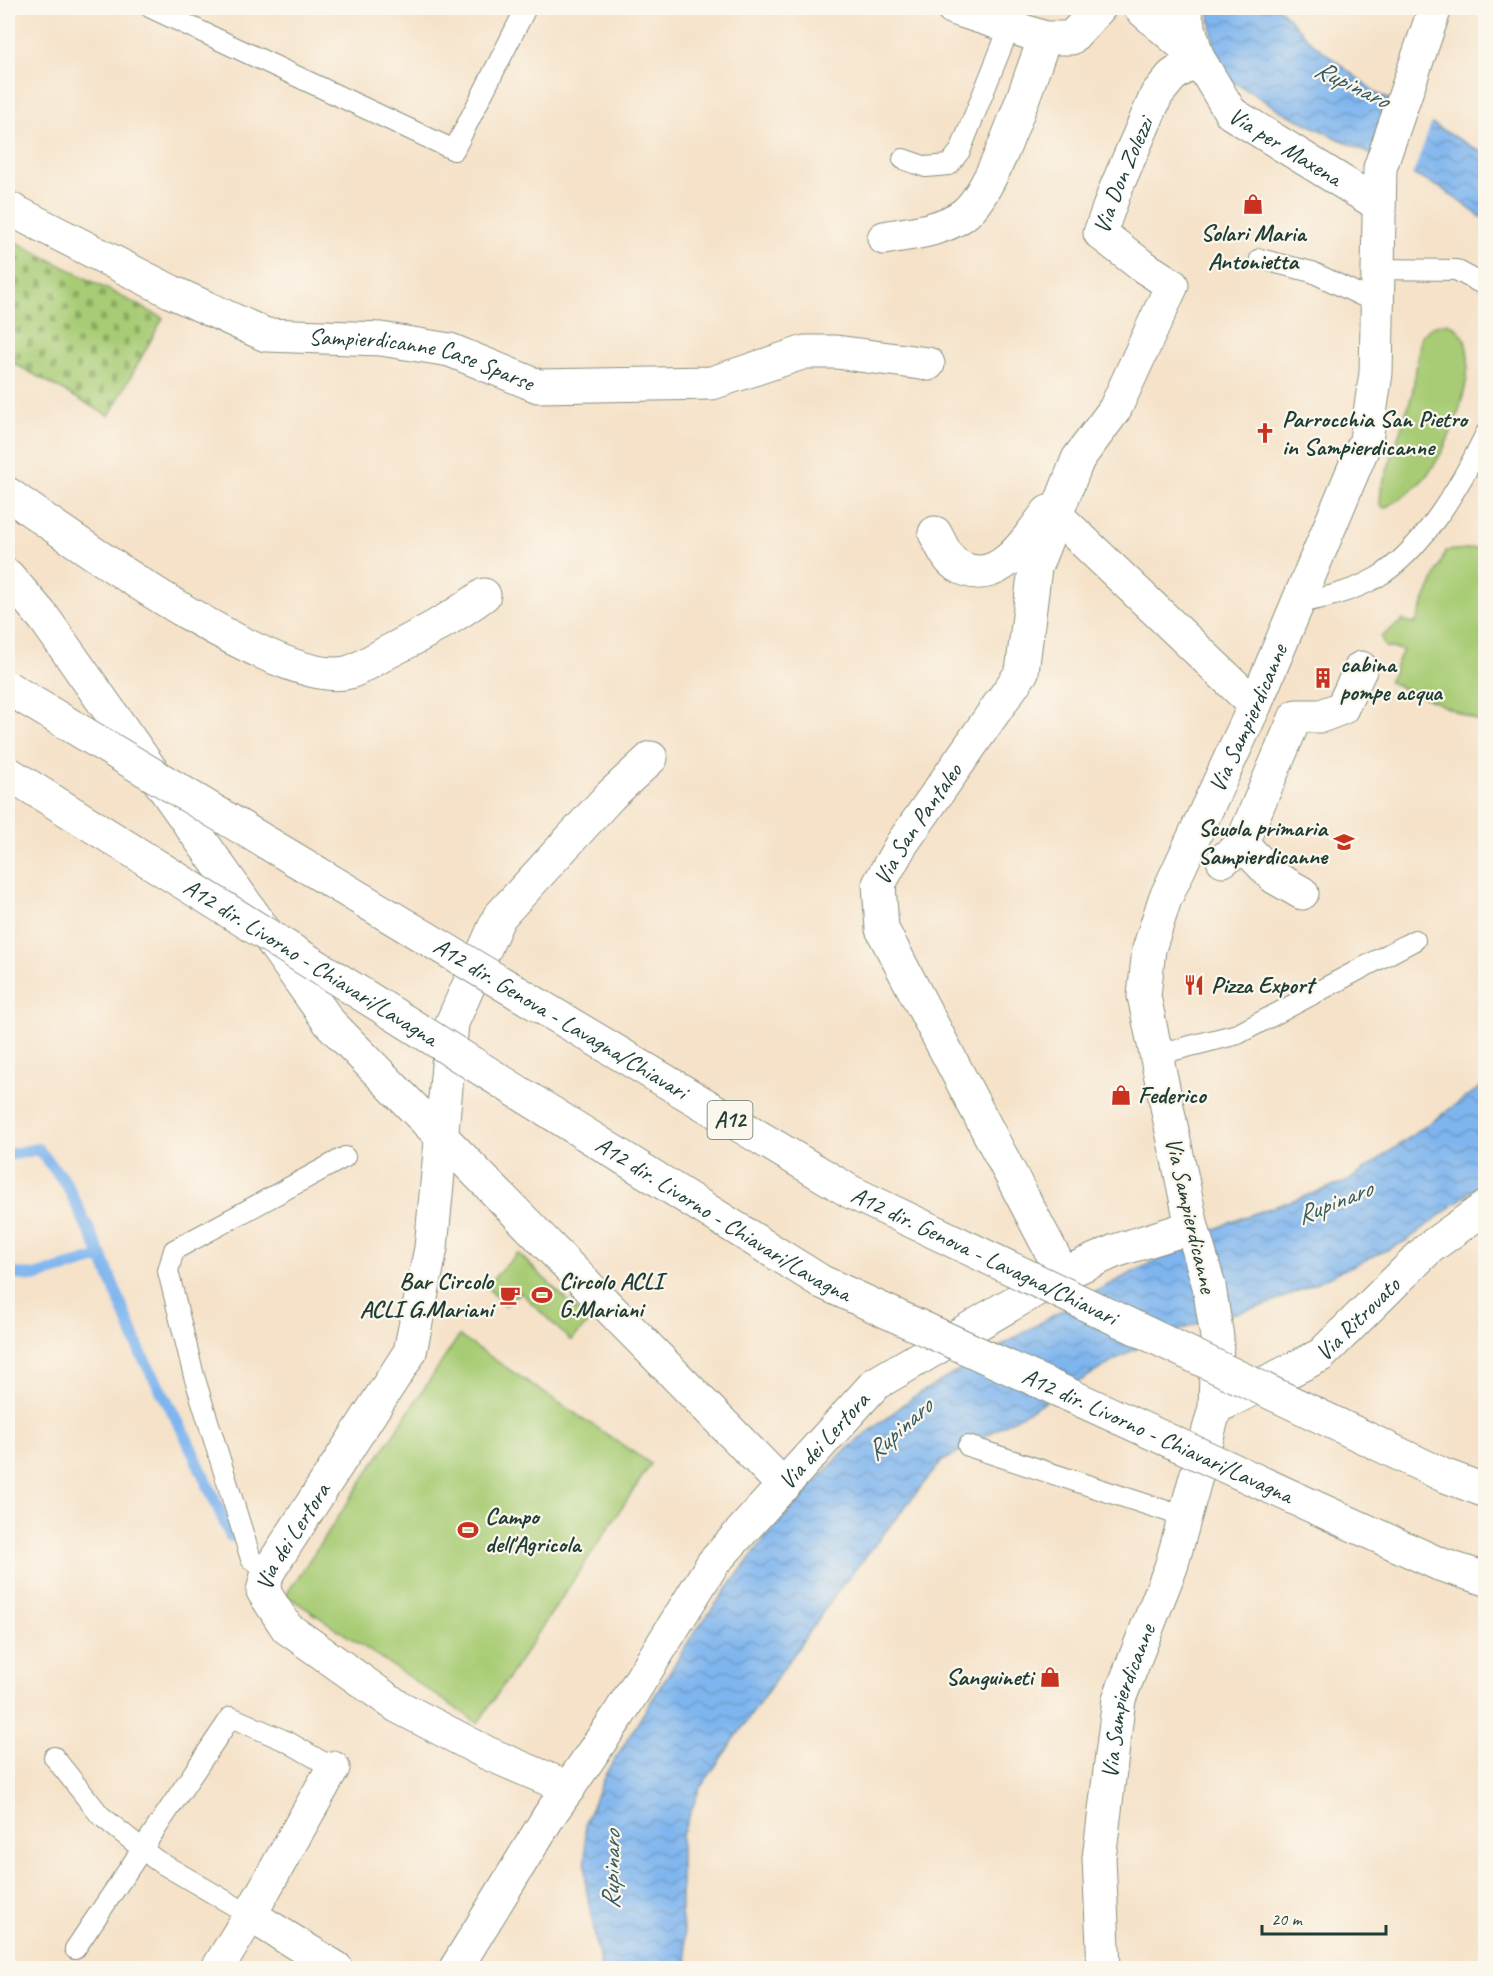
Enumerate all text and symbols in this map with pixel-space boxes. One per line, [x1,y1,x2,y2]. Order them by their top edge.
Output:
water label: Rupinaro [1310,52,1398,118]
street label: Via per Maxena [1223,100,1349,194]
street label: Via Don Zolezzi [1086,110,1161,238]
shop icon: Solari Maria Antonietta [1241,192,1265,216]
place label: Solari Maria Antonietta [1200,218,1308,276]
street label: Sampierdicanne Case Sparse [308,321,540,398]
place label: Parrocchia San Pietro in Sampierdicanne [1282,404,1469,462]
church icon: Parrocchia San Pietro in Sampierdicanne [1253,421,1277,445]
street label: Via Sampierdicanne [1202,638,1295,797]
place label: cabina pompe acqua [1340,649,1444,707]
building icon: cabina pompe acqua [1311,666,1335,690]
street label: Via San Pantaleo [867,756,969,890]
place label: Scuola primaria Sampierdicanne [1198,813,1329,871]
school or university icon: Scuola primaria Sampierdicanne [1332,830,1356,854]
street label: A12 dir. Livorno - Chiavari/Lavagna [178,872,445,1054]
street label: A12 dir. Genova - Lavagna/Chiavari [428,931,696,1107]
place label: Pizza Export [1211,970,1317,1000]
restaurant icon: Pizza Export [1182,973,1206,997]
place label: Federico [1138,1080,1208,1110]
shop icon: Federico [1109,1083,1133,1107]
road number: A12 [708,1101,752,1139]
street label: A12 dir. Livorno - Chiavari/Lavagna [590,1129,858,1309]
street label: Via Sampierdicanne [1159,1134,1224,1298]
water label: Rupinaro [1291,1171,1380,1232]
street label: A12 dir. Genova - Lavagna/Chiavari [847,1179,1124,1333]
place label: Bar Circolo ACLI G.Mariani [360,1266,496,1324]
place label: Circolo ACLI G.Mariani [559,1266,668,1324]
street label: Via Ritrovato [1309,1269,1407,1367]
cafe icon: Bar Circolo ACLI G.Mariani [498,1283,522,1307]
sports icon: Circolo ACLI G.Mariani [530,1283,554,1307]
street label: A12 dir. Livorno - Chiavari/Lavagna [1018,1361,1300,1511]
street label: Via dei Lertora [772,1384,877,1496]
water label: Rupinaro [859,1388,942,1467]
street label: Via dei Lertora [249,1476,338,1593]
place label: Campo dell'Agricola [485,1501,582,1559]
sports icon: Campo dell'Agricola [456,1518,480,1542]
street label: Via Sampierdicanne [1094,1618,1163,1780]
place label: Sanguineti [946,1662,1036,1692]
shop icon: Sanguineti [1038,1665,1062,1689]
water label: Rupinaro [594,1827,628,1909]
scale bar [1262,1898,1386,1936]
text: 20 m [1271,1908,1304,1930]

